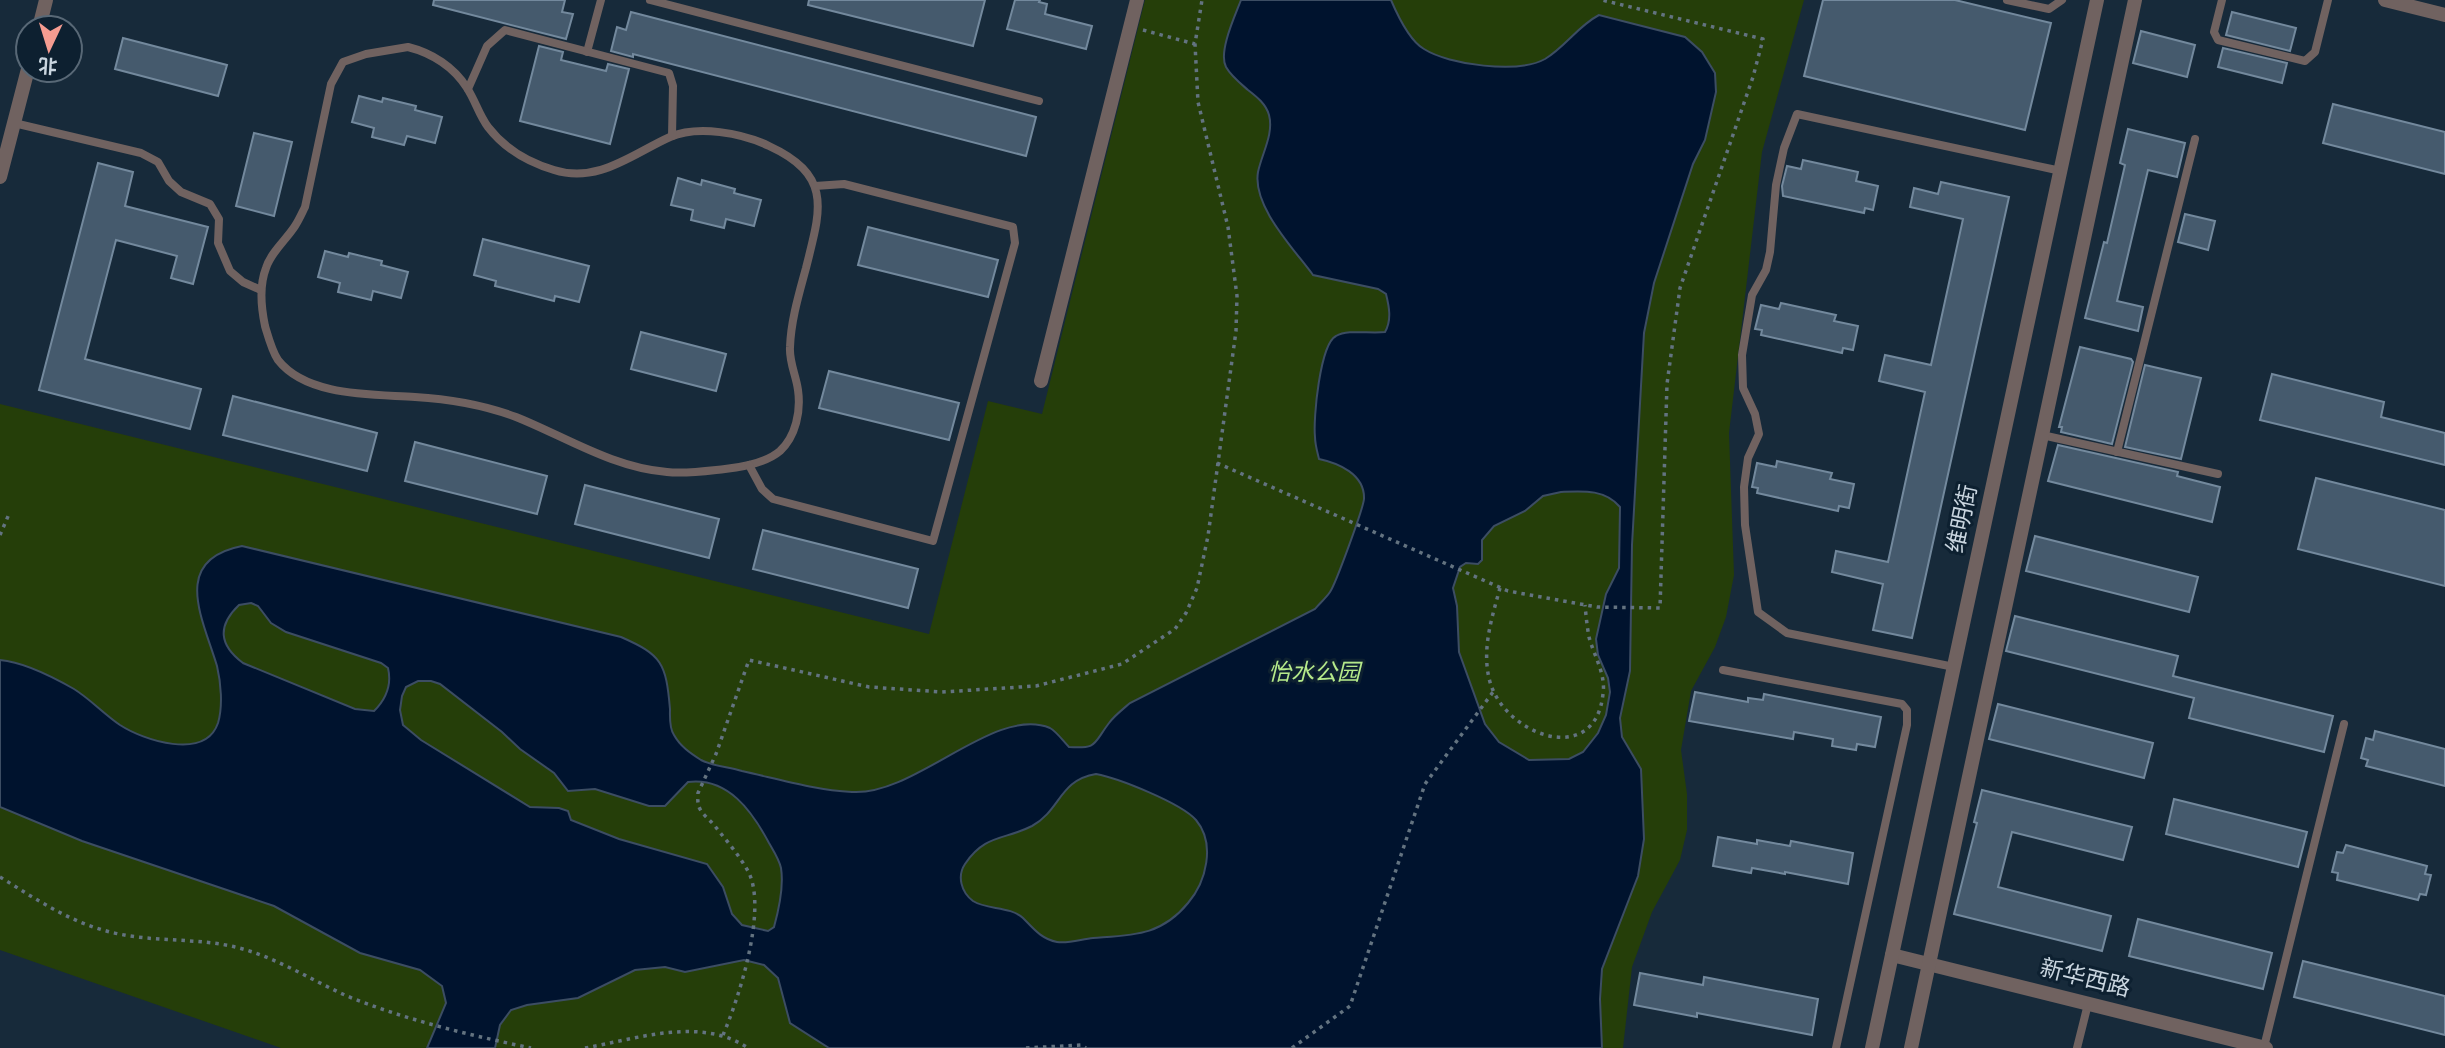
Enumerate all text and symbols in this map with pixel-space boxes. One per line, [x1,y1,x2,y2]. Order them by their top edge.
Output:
north arrow [14,14,84,84]
text: 北 [37,49,58,80]
street label: 维明街 [1939,482,1987,556]
park label: 怡水公园 [1268,656,1363,691]
street label: 新华西路 [2036,951,2134,1007]

